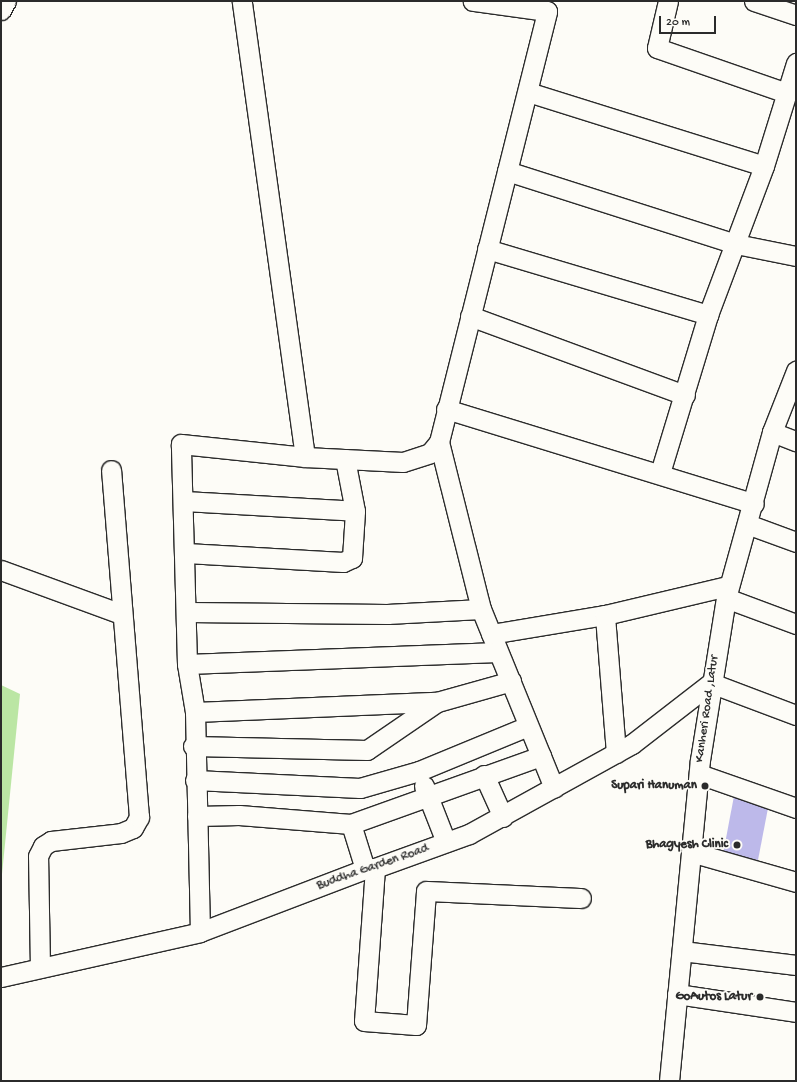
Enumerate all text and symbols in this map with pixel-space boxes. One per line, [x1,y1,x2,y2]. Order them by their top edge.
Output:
scale bar [661,8,718,34]
text: 20 m [666,16,690,30]
street label: Kanheri Road ,Latur [693,654,723,764]
place label: Supari Hanuman [611,778,697,794]
marker: Supari Hanuman [700,781,710,791]
place label: Bhagyesh Clinic [646,837,728,853]
marker: Bhagyesh Clinic [731,839,743,851]
street label: Buddha Garden Road [315,842,431,894]
place label: GoAutos Latur [675,989,752,1005]
marker: GoAutos Latur [755,992,765,1002]

